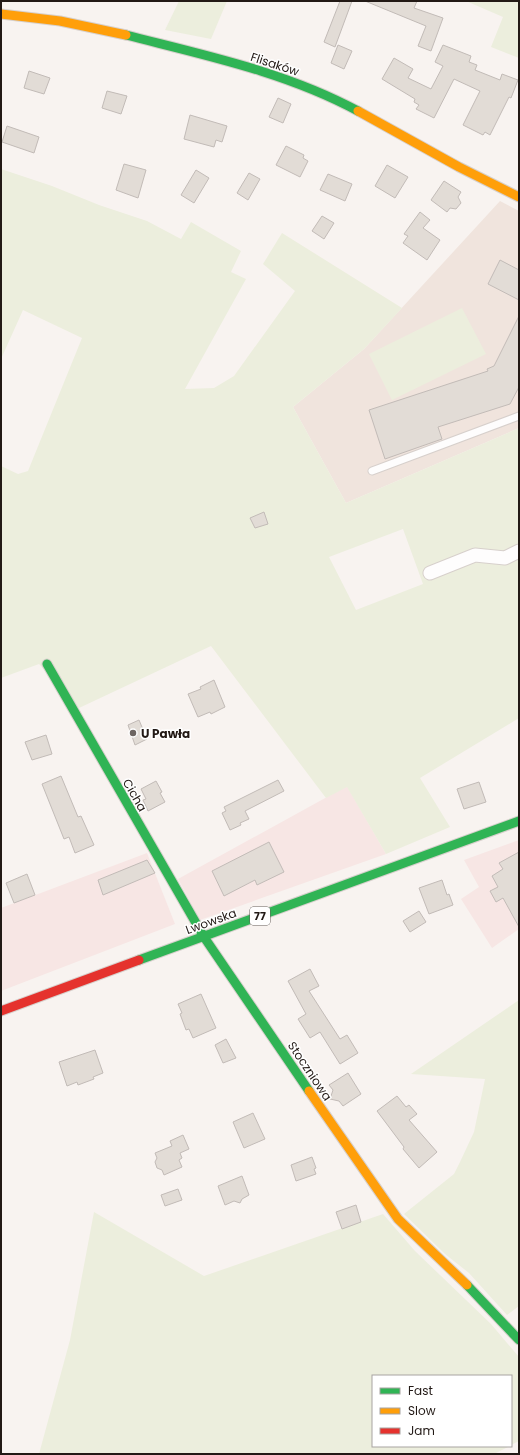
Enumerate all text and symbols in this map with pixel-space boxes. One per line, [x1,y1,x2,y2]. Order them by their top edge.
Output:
street label: Flisaków [249,48,302,80]
place label: U Pawła [141,725,190,742]
marker: U Pawła [128,728,138,738]
street label: Cicha [119,775,151,815]
street label: Lwowska [183,904,239,938]
road number: 77 [250,907,270,925]
street label: Stoczniowa [284,1038,336,1104]
legend [372,1375,512,1447]
text: Fast [408,1382,433,1399]
text: Slow [408,1402,436,1419]
text: Jam [408,1422,435,1439]

